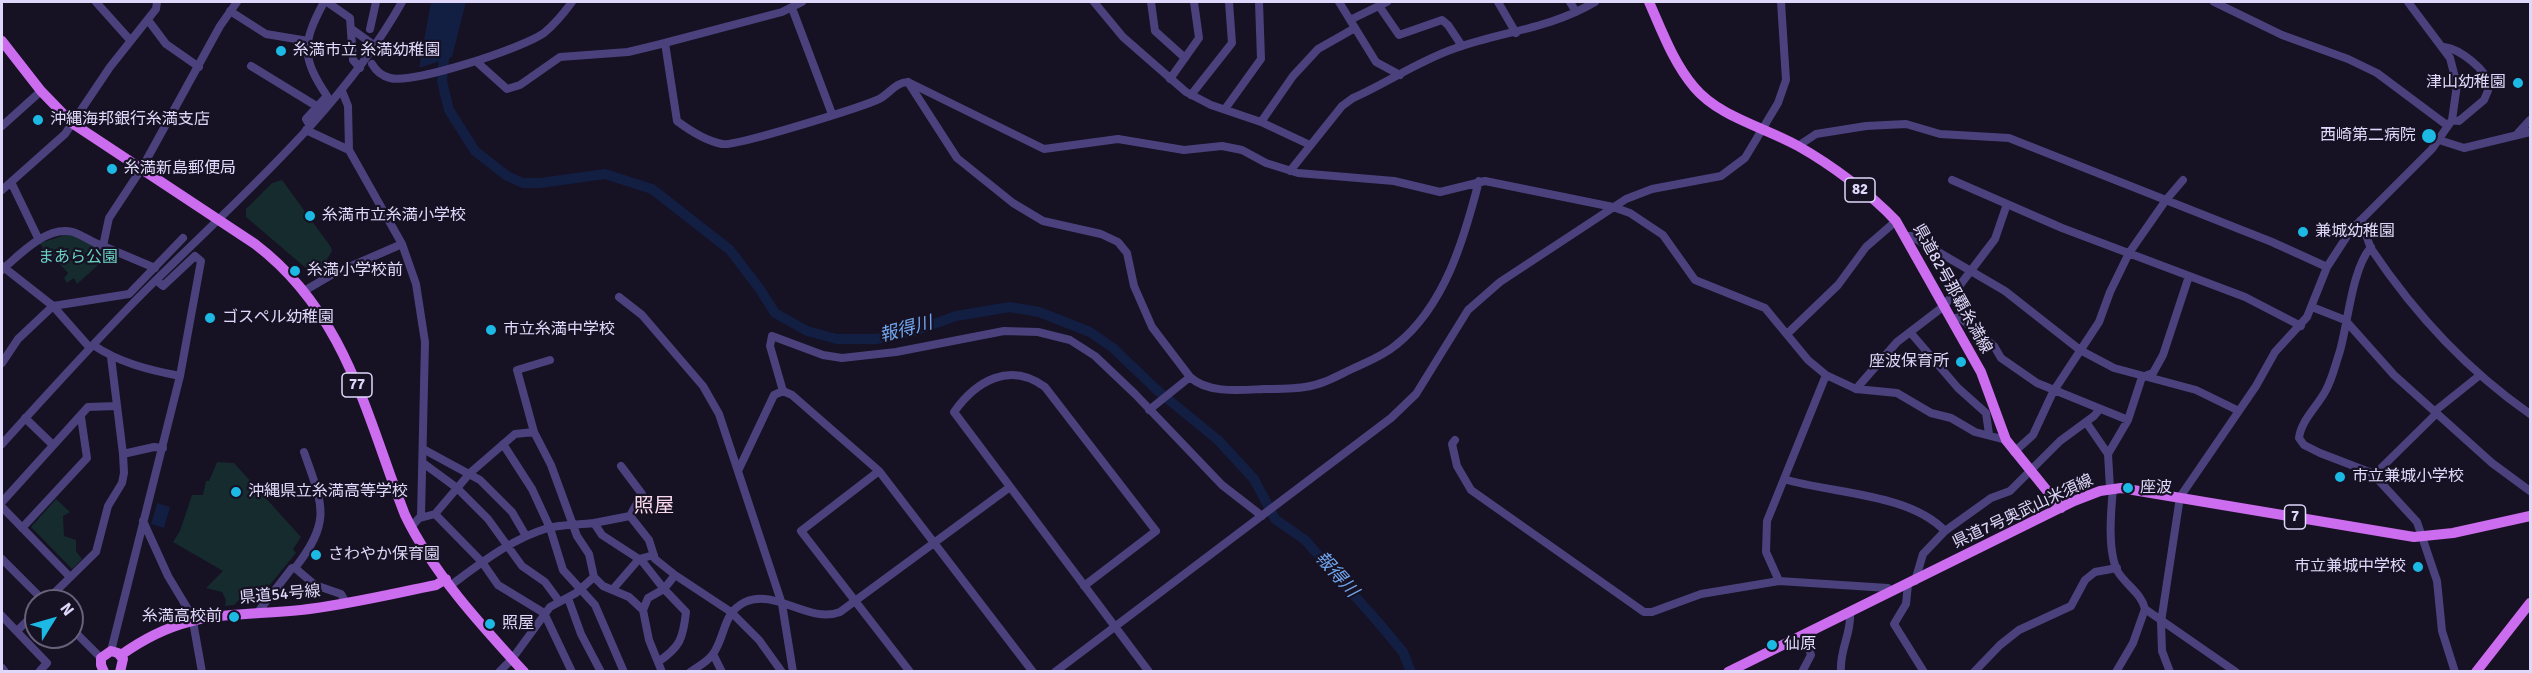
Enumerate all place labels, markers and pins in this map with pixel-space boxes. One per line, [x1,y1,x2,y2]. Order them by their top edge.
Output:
place label: 糸満市立 糸満幼稚園 [293,41,441,61]
marker: 糸満市立 糸満幼稚園 [274,44,288,58]
place label: 津山幼稚園 [2426,73,2506,93]
marker: 津山幼稚園 [2511,76,2525,90]
place label: 沖縄海邦銀行糸満支店 [50,110,210,130]
marker: 沖縄海邦銀行糸満支店 [31,113,45,127]
place label: 西崎第二病院 [2320,126,2416,146]
marker: 西崎第二病院 [2420,127,2438,145]
place label: 糸満新島郵便局 [124,159,236,179]
marker: 糸満新島郵便局 [105,162,119,176]
place label: 糸満市立糸満小学校 [322,206,466,226]
marker: 糸満市立糸満小学校 [303,209,317,223]
place label: 兼城幼稚園 [2315,222,2395,242]
marker: 兼城幼稚園 [2296,225,2310,239]
place label: 糸満小学校前 [307,261,403,281]
marker: 糸満小学校前 [288,264,302,278]
place label: ゴスペル幼稚園 [222,308,334,328]
marker: ゴスペル幼稚園 [203,311,217,325]
place label: 市立糸満中学校 [503,320,615,340]
marker: 市立糸満中学校 [484,323,498,337]
place label: 座波保育所 [1869,352,1949,372]
marker: 座波保育所 [1954,355,1968,369]
place label: 市立兼城小学校 [2352,467,2464,487]
marker: 市立兼城小学校 [2333,470,2347,484]
place label: 座波 [2140,478,2172,498]
marker: 座波 [2121,481,2135,495]
place label: 沖縄県立糸満高等学校 [248,482,408,502]
marker: 沖縄県立糸満高等学校 [229,485,243,499]
place label: さわやか保育園 [328,545,440,565]
marker: さわやか保育園 [309,548,323,562]
place label: 市立兼城中学校 [2294,557,2406,577]
marker: 市立兼城中学校 [2411,560,2425,574]
place label: 糸満高校前 [142,607,222,627]
marker: 糸満高校前 [227,610,241,624]
place label: 照屋 [502,614,534,634]
marker: 照屋 [483,617,497,631]
place label: 仙原 [1784,635,1816,655]
marker: 仙原 [1765,638,1779,652]

